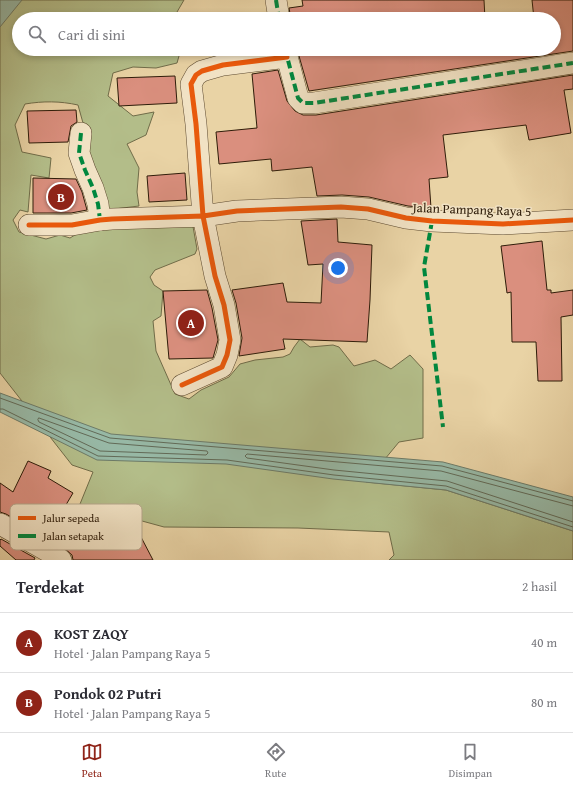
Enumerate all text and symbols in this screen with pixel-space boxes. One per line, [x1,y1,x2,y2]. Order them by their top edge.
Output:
search box [12,12,561,56]
icon: search [26,23,48,45]
text: Cari di sini [58,24,125,45]
pin: B [48,182,74,212]
street label: Jalan Pampang Raya 5 [410,198,532,221]
your location [328,258,348,278]
pin: A [178,308,204,338]
legend [10,504,142,550]
text: Jalur sepeda [41,510,100,526]
text: Jalan setapak [41,528,104,544]
text: Terdekat [16,574,84,599]
text: 2 hasil [522,577,557,596]
text: KOST ZAQY [54,623,129,644]
text: A [25,633,33,652]
text: 40 m [531,633,557,652]
text: Hotel · Jalan Pampang Raya 5 [54,644,210,663]
text: Pondok 02 Putri [54,683,161,704]
text: B [25,693,33,712]
text: 80 m [531,693,557,712]
text: Hotel · Jalan Pampang Raya 5 [54,704,210,723]
tab: Peta [81,741,103,781]
tab: Rute [265,741,287,781]
tab: Disimpan [449,741,492,781]

